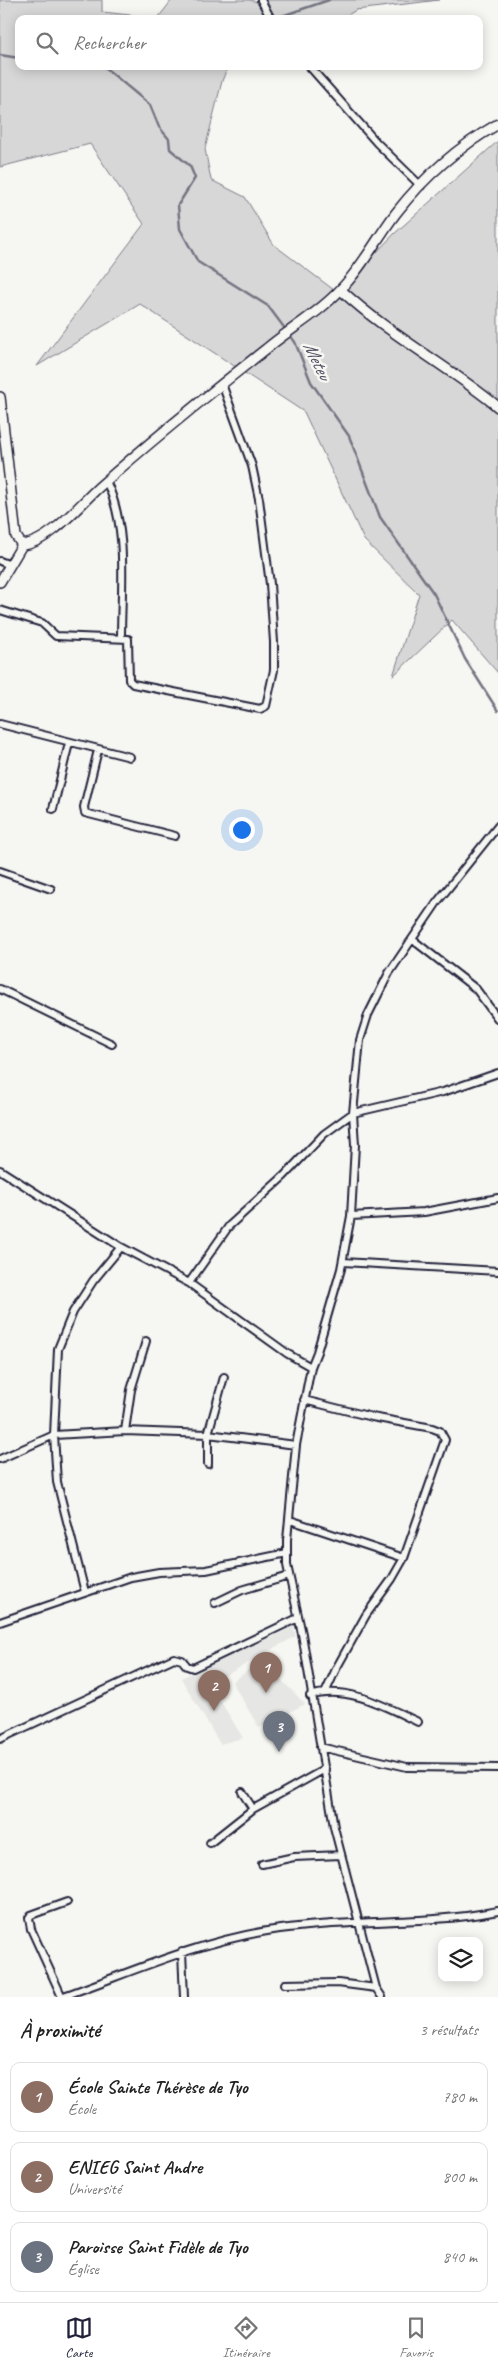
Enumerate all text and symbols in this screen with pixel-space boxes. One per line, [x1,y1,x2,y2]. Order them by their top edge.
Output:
search box [15,15,483,70]
icon: search [33,29,61,57]
text: Rechercher [73,31,146,55]
water label: Meteu [298,337,338,386]
your location [229,817,255,843]
pin: 1 [250,1652,282,1693]
pin: 2 [198,1670,230,1711]
pin: 3 [263,1711,295,1752]
map controls [438,1937,483,1982]
button: layers [438,1937,483,1982]
text: À proximité [20,2017,100,2043]
text: 3 résultats [419,2020,478,2040]
text: École Sainte Thérèse de Tyo [68,2075,248,2099]
text: 1 [33,2087,41,2107]
text: 780 m [443,2087,477,2107]
text: École [68,2099,96,2119]
text: ENIEG Saint Andre [68,2155,202,2179]
text: 2 [33,2167,41,2187]
text: 800 m [443,2167,477,2187]
text: Université [68,2179,121,2199]
text: Paroisse Saint Fidèle de Tyo [68,2235,248,2259]
text: 3 [33,2247,41,2267]
text: 840 m [443,2247,477,2267]
text: Église [68,2259,99,2279]
tab: Carte [65,2314,93,2361]
tab: Itinéraire [222,2314,270,2361]
tab: Favoris [399,2314,433,2361]

